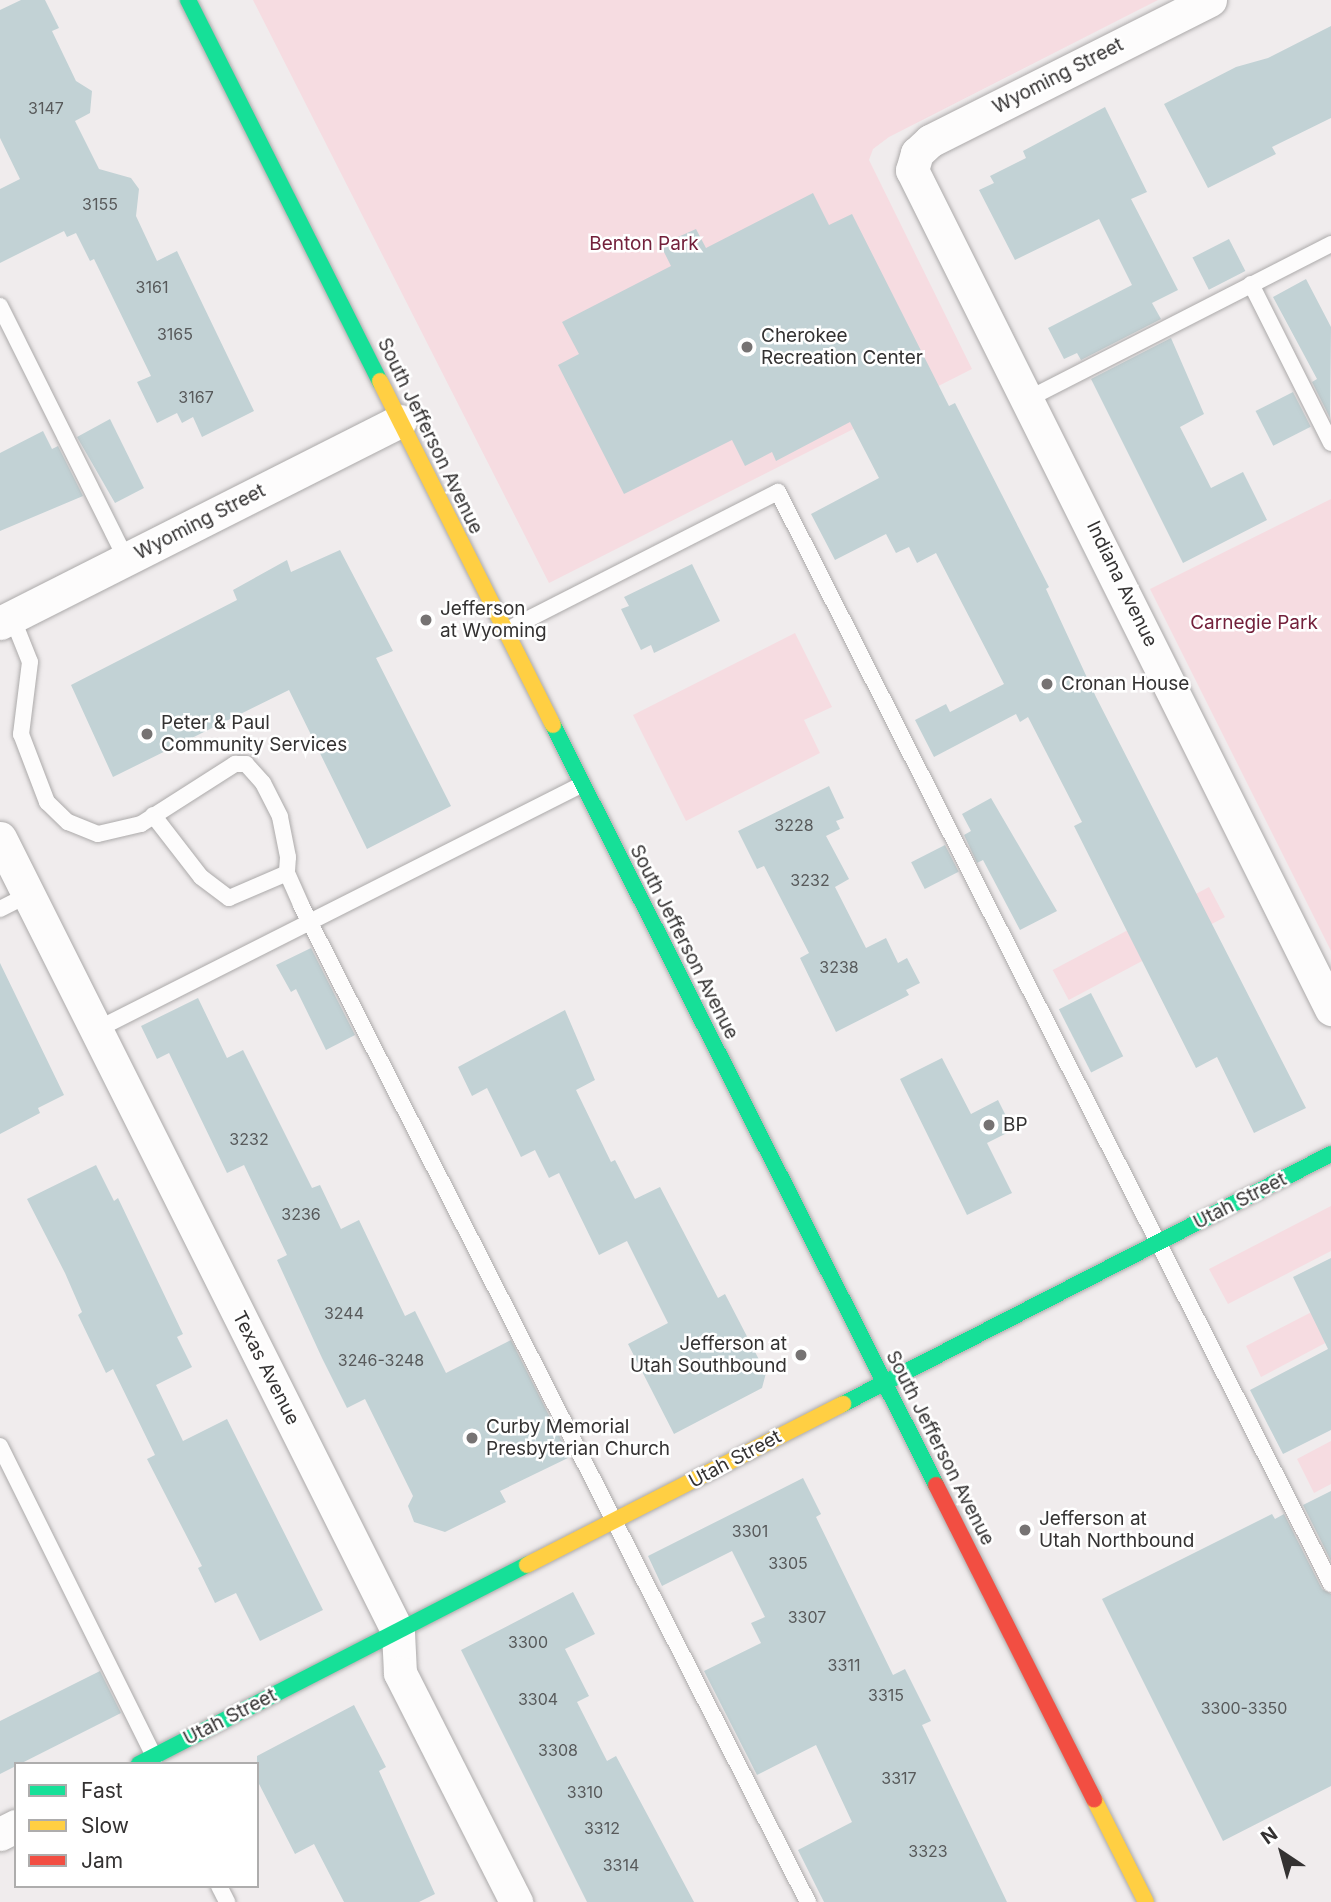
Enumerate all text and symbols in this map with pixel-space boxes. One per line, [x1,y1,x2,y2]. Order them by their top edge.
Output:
street label: Wyoming Street [989,33,1127,119]
house number: 3147 [28,98,64,118]
house number: 3155 [82,194,118,214]
park label: Benton Park [589,233,699,255]
house number: 3161 [136,277,168,297]
house number: 3165 [157,324,193,344]
place label: Cherokee Recreation Center [761,325,923,369]
street label: South Jefferson Avenue [373,334,487,538]
marker: Cherokee Recreation Center [739,339,755,355]
house number: 3167 [178,387,214,407]
street label: Wyoming Street [131,479,269,565]
street label: Indiana Avenue [1082,517,1162,651]
place label: Jefferson at Wyoming [440,598,547,642]
marker: Jefferson at Wyoming [418,612,434,628]
park label: Carnegie Park [1190,612,1318,634]
place label: Cronan House [1061,673,1189,695]
marker: Cronan House [1039,676,1055,692]
place label: Peter & Paul Community Services [161,712,347,756]
marker: Peter & Paul Community Services [139,726,155,742]
house number: 3228 [774,815,814,835]
street label: South Jefferson Avenue [625,841,743,1043]
house number: 3232 [790,870,830,890]
house number: 3238 [819,957,859,977]
place label: BP [1003,1114,1028,1136]
marker: BP [981,1117,997,1133]
house number: 3232 [229,1129,269,1149]
street label: Utah Street [1190,1168,1290,1234]
house number: 3236 [281,1204,321,1224]
house number: 3244 [324,1303,364,1323]
street label: Texas Avenue [228,1307,304,1429]
place label: Jefferson at Utah Southbound [630,1333,787,1377]
marker: Jefferson at Utah Southbound [793,1347,809,1363]
street label: South Jefferson Avenue [881,1347,999,1549]
house number: 3246-3248 [338,1350,424,1370]
place label: Curby Memorial Presbyterian Church [486,1416,670,1460]
street label: Utah Street [685,1425,785,1493]
marker: Curby Memorial Presbyterian Church [464,1430,480,1446]
place label: Jefferson at Utah Northbound [1039,1508,1194,1552]
house number: 3301 [732,1521,768,1541]
marker: Jefferson at Utah Northbound [1017,1522,1033,1538]
house number: 3305 [768,1553,808,1573]
house number: 3307 [788,1607,826,1627]
house number: 3300 [508,1632,548,1652]
house number: 3311 [828,1655,860,1675]
street label: Utah Street [180,1684,280,1750]
house number: 3315 [868,1685,904,1705]
house number: 3304 [518,1689,558,1709]
house number: 3300-3350 [1201,1698,1287,1718]
house number: 3308 [538,1740,578,1760]
legend [14,1762,259,1888]
house number: 3317 [881,1768,917,1788]
text: Fast [81,1778,123,1803]
house number: 3310 [567,1782,603,1802]
text: Slow [81,1813,129,1838]
house number: 3312 [584,1818,620,1838]
north arrow [1247,1818,1317,1888]
text: N [1257,1822,1282,1849]
house number: 3323 [908,1841,948,1861]
text: Jam [81,1848,123,1873]
house number: 3314 [603,1855,639,1875]

